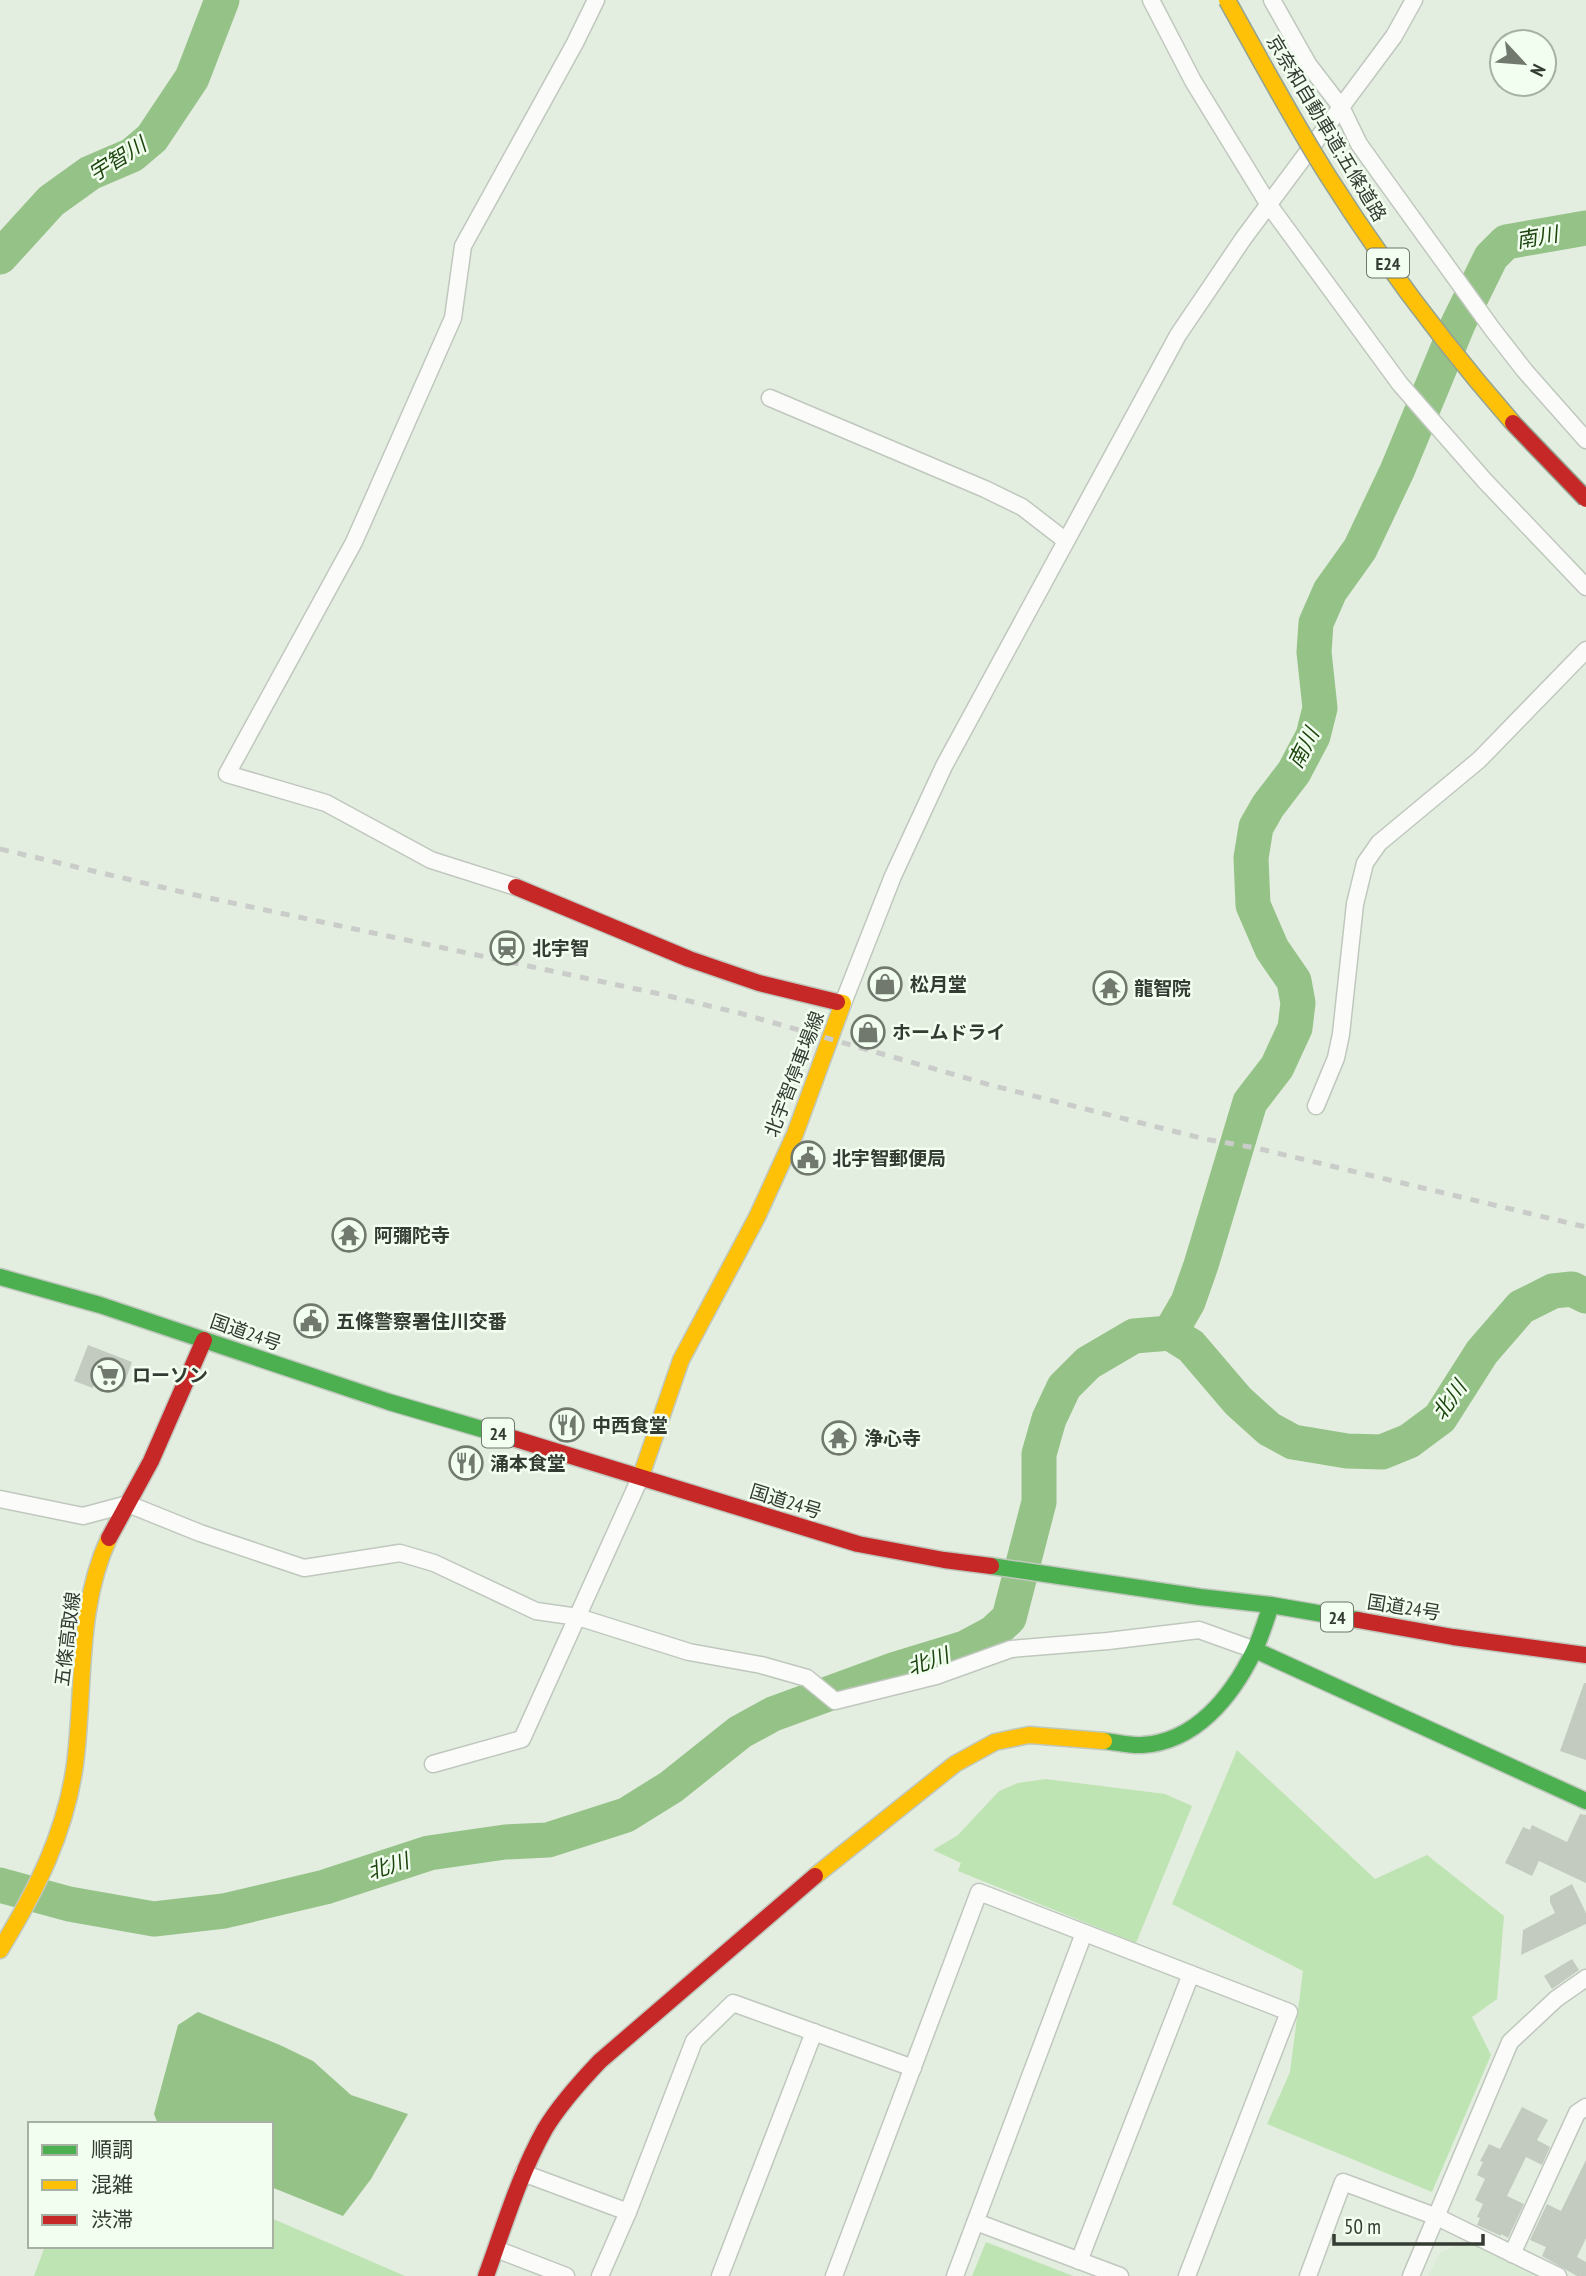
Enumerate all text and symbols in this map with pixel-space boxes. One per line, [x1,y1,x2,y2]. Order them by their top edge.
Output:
north arrow [1488,28,1558,98]
street label: 京奈和自動車道;五條道路 [1262,30,1392,226]
text: N [1525,61,1551,80]
water label: 宇智川 [83,130,153,187]
water label: 南川 [1514,220,1562,254]
road number: E24 [1367,248,1409,278]
water label: 南川 [1281,721,1325,773]
station icon: 北宇智 [488,929,526,967]
place label: 北宇智 [532,936,589,960]
shop icon: 松月堂 [866,965,904,1003]
temple icon: 龍智院 [1091,969,1129,1007]
place label: 松月堂 [910,972,967,996]
place label: 龍智院 [1134,976,1191,1000]
street label: 北宇智停車場線 [759,1008,829,1140]
shop icon: ホームドライ [849,1013,887,1051]
place label: ホームドライ [892,1020,1005,1044]
public building icon: 北宇智郵便局 [789,1139,827,1177]
place label: 北宇智郵便局 [832,1146,946,1170]
temple icon: 阿彌陀寺 [330,1216,368,1254]
place label: 阿彌陀寺 [374,1223,450,1247]
public building icon: 五條警察署住川交番 [292,1302,330,1340]
street label: 国道24号 [207,1309,285,1355]
place label: 五條警察署住川交番 [336,1309,507,1333]
supermarket icon: ローソン [89,1356,127,1394]
place label: ローソン [132,1363,208,1387]
water label: 北川 [1426,1373,1473,1425]
restaurant icon: 中西食堂 [548,1406,586,1444]
place label: 中西食堂 [592,1413,668,1437]
road number: 24 [482,1418,514,1448]
temple icon: 浄心寺 [820,1419,858,1457]
place label: 浄心寺 [864,1426,921,1450]
restaurant icon: 涌本食堂 [447,1444,485,1482]
place label: 涌本食堂 [490,1451,566,1475]
street label: 国道24号 [747,1479,825,1523]
street label: 国道24号 [1366,1589,1442,1625]
street label: 五條高取線 [49,1590,85,1688]
road number: 24 [1321,1602,1353,1632]
water label: 北川 [904,1641,954,1681]
water label: 北川 [364,1846,414,1885]
legend [28,2122,273,2248]
text: 順調 [91,2136,133,2163]
text: 混雑 [91,2171,133,2198]
scale bar [1334,2202,1483,2246]
text: 渋滞 [91,2206,133,2233]
text: 50 m [1344,2213,1381,2240]

